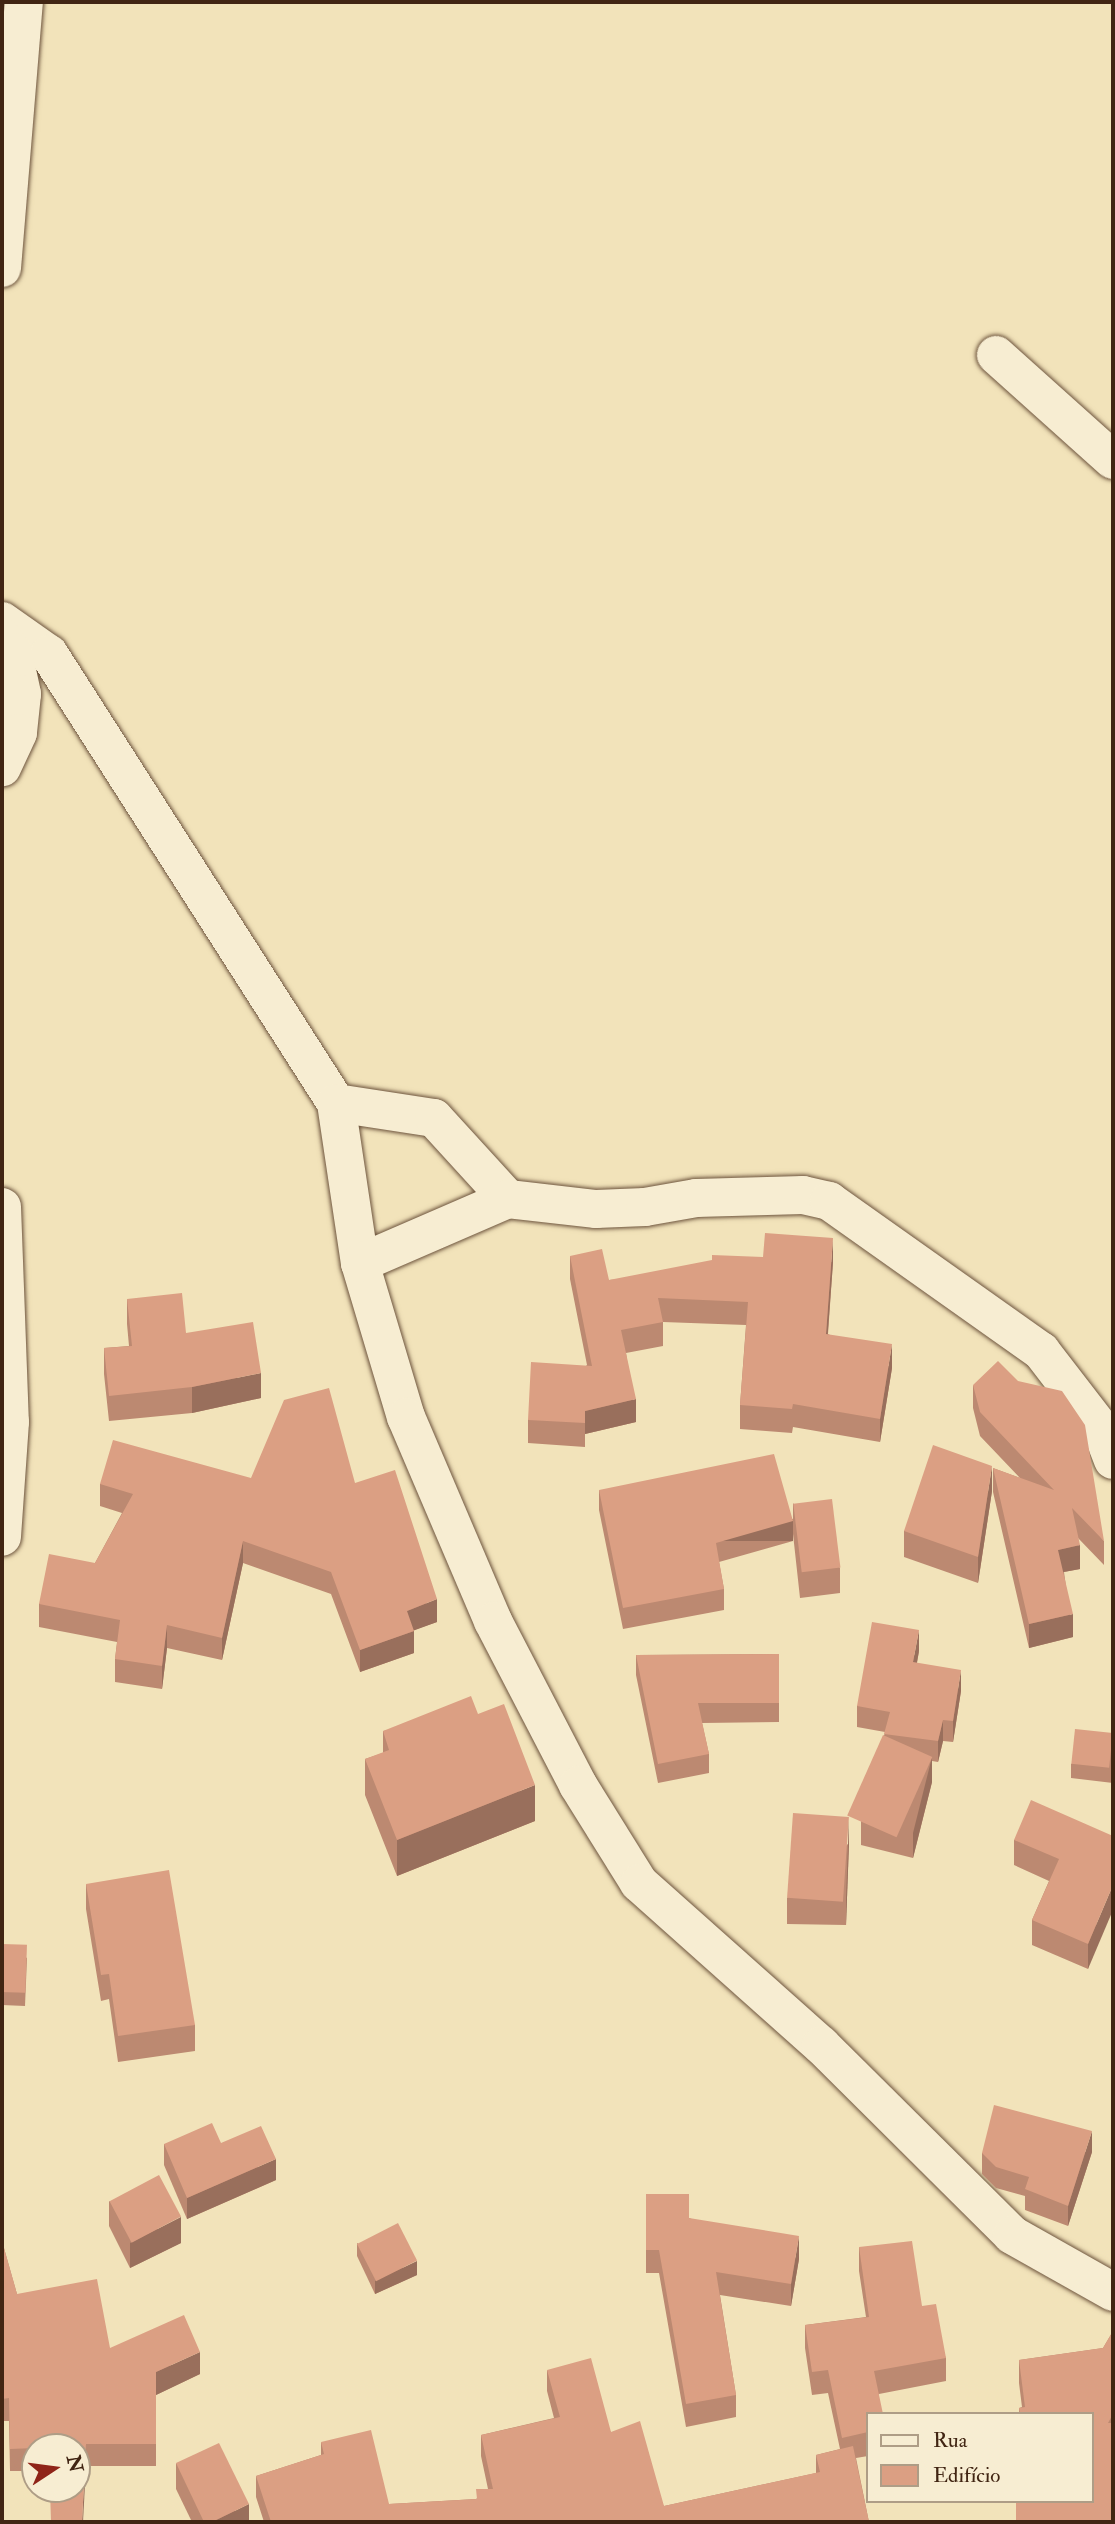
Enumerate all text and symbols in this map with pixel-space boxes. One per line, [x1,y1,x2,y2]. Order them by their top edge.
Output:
legend [866,2412,1094,2503]
text: Rua [933,2427,967,2454]
north arrow [21,2433,91,2503]
text: N [61,2453,88,2475]
text: Edifício [933,2462,1000,2489]

